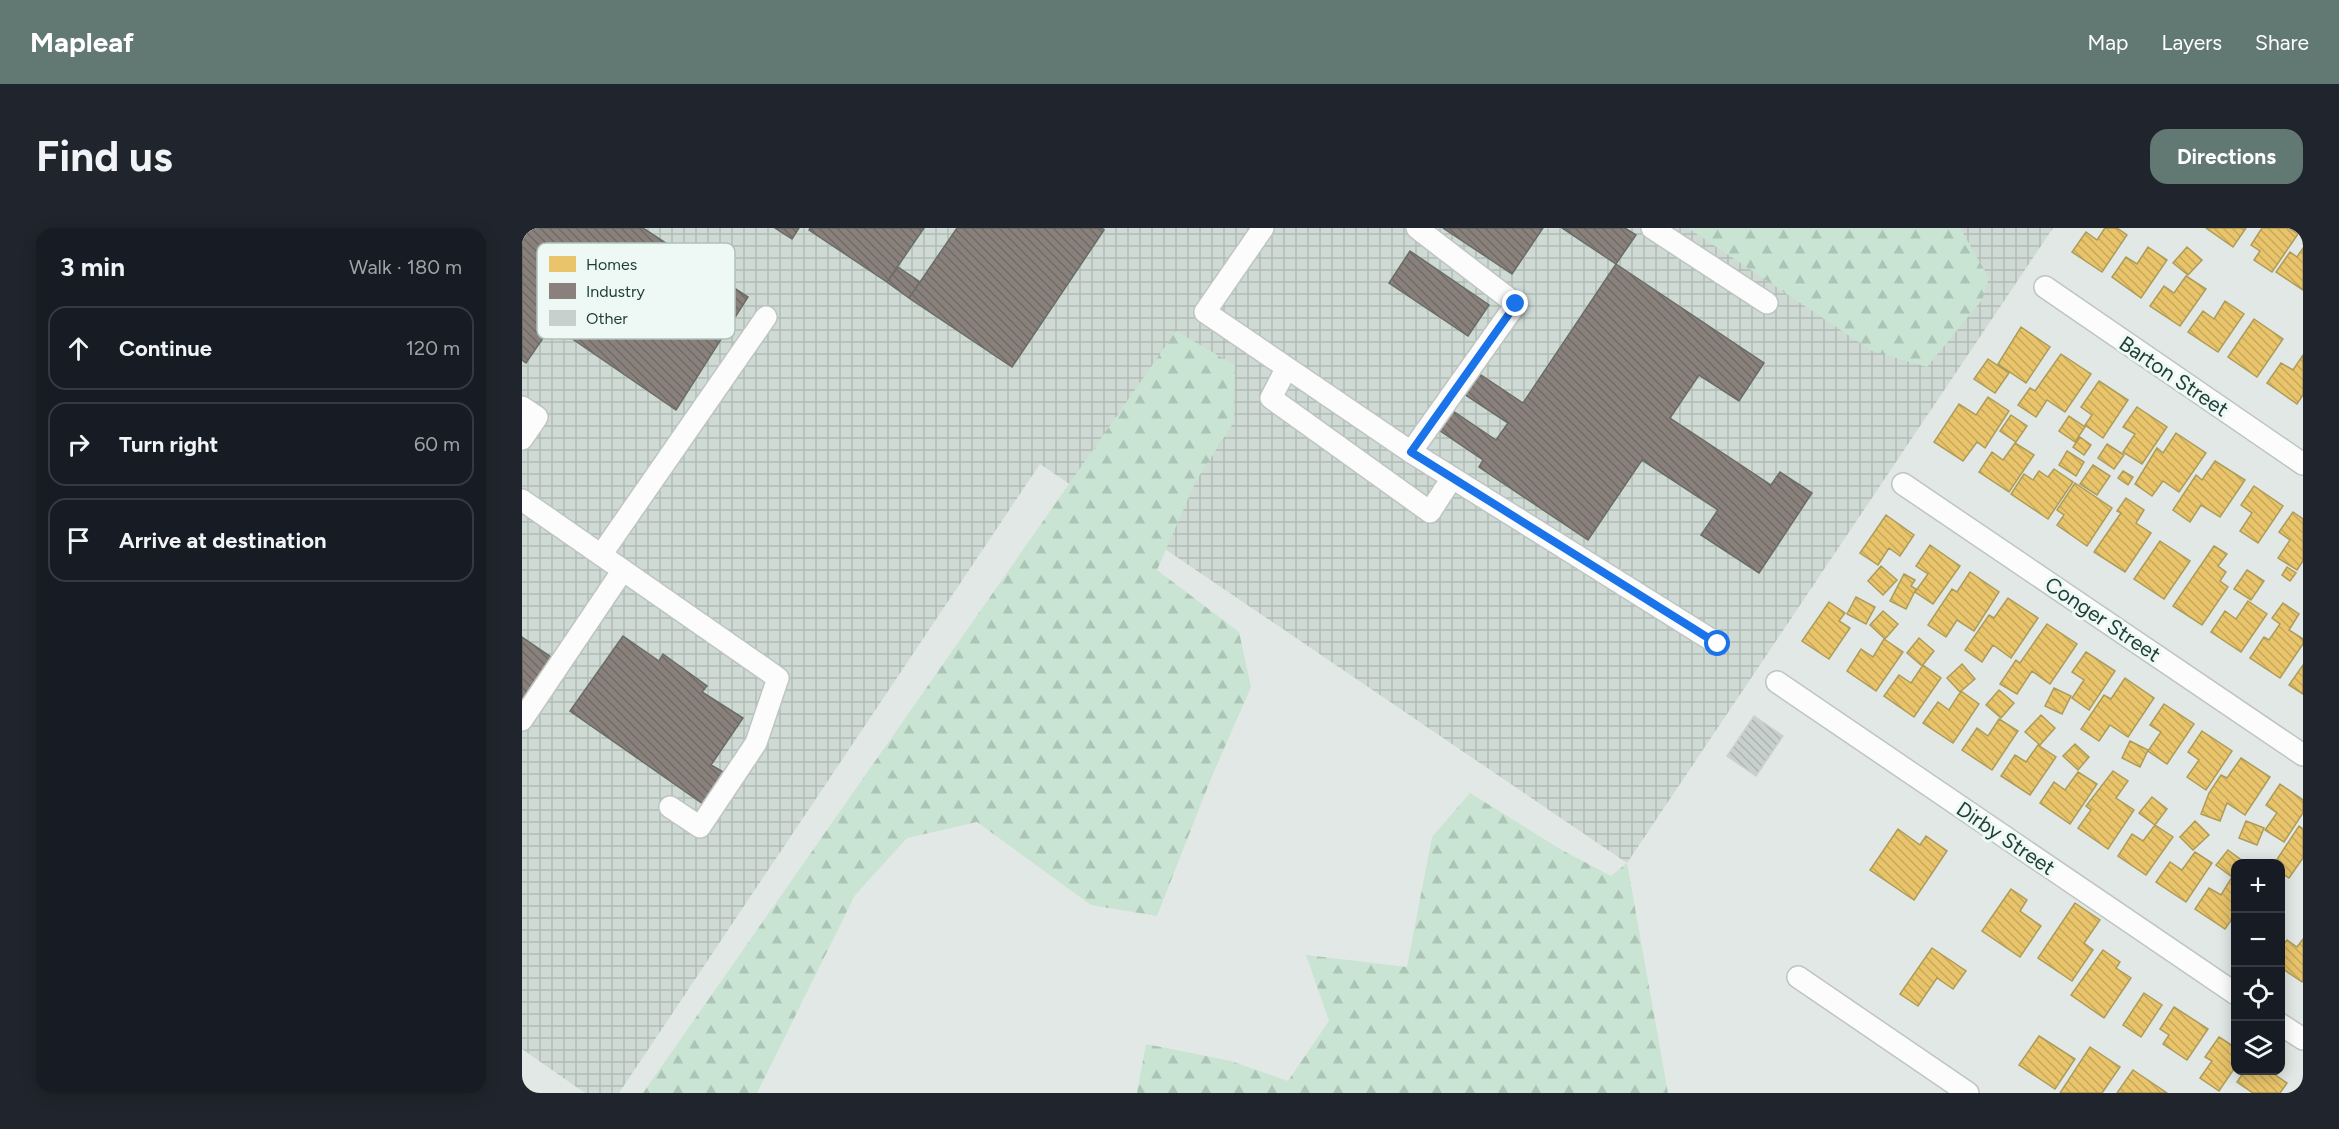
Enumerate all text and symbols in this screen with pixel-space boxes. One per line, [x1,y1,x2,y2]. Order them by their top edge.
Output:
text: Mapleaf [30,25,134,59]
text: Map [2088,30,2128,55]
text: Layers [2161,30,2222,55]
text: Share [2255,30,2309,55]
button: Directions [2150,129,2303,184]
text: Find us [36,131,173,182]
legend [537,243,735,339]
text: 3 min [60,251,125,283]
text: Walk · 180 m [349,255,462,279]
text: Homes [586,255,637,274]
text: Industry [586,282,645,301]
route end [1502,290,1528,316]
text: Other [586,309,628,328]
street label: Barton Street [2115,330,2233,422]
icon: ahead [62,332,95,365]
text: Continue [119,335,212,362]
text: 120 m [406,336,460,360]
icon: right [62,428,95,461]
text: Turn right [119,431,218,458]
text: 60 m [414,432,460,456]
icon: arrive [62,524,95,557]
text: Arrive at destination [119,527,327,554]
street label: Conger Street [2040,571,2166,667]
route start [1704,630,1730,656]
street label: Dirby Street [1952,796,2060,880]
map controls [2231,859,2285,1075]
button: + [2231,859,2285,913]
button: − [2231,913,2285,967]
button: locate [2231,967,2285,1021]
button: layers [2231,1021,2285,1075]

